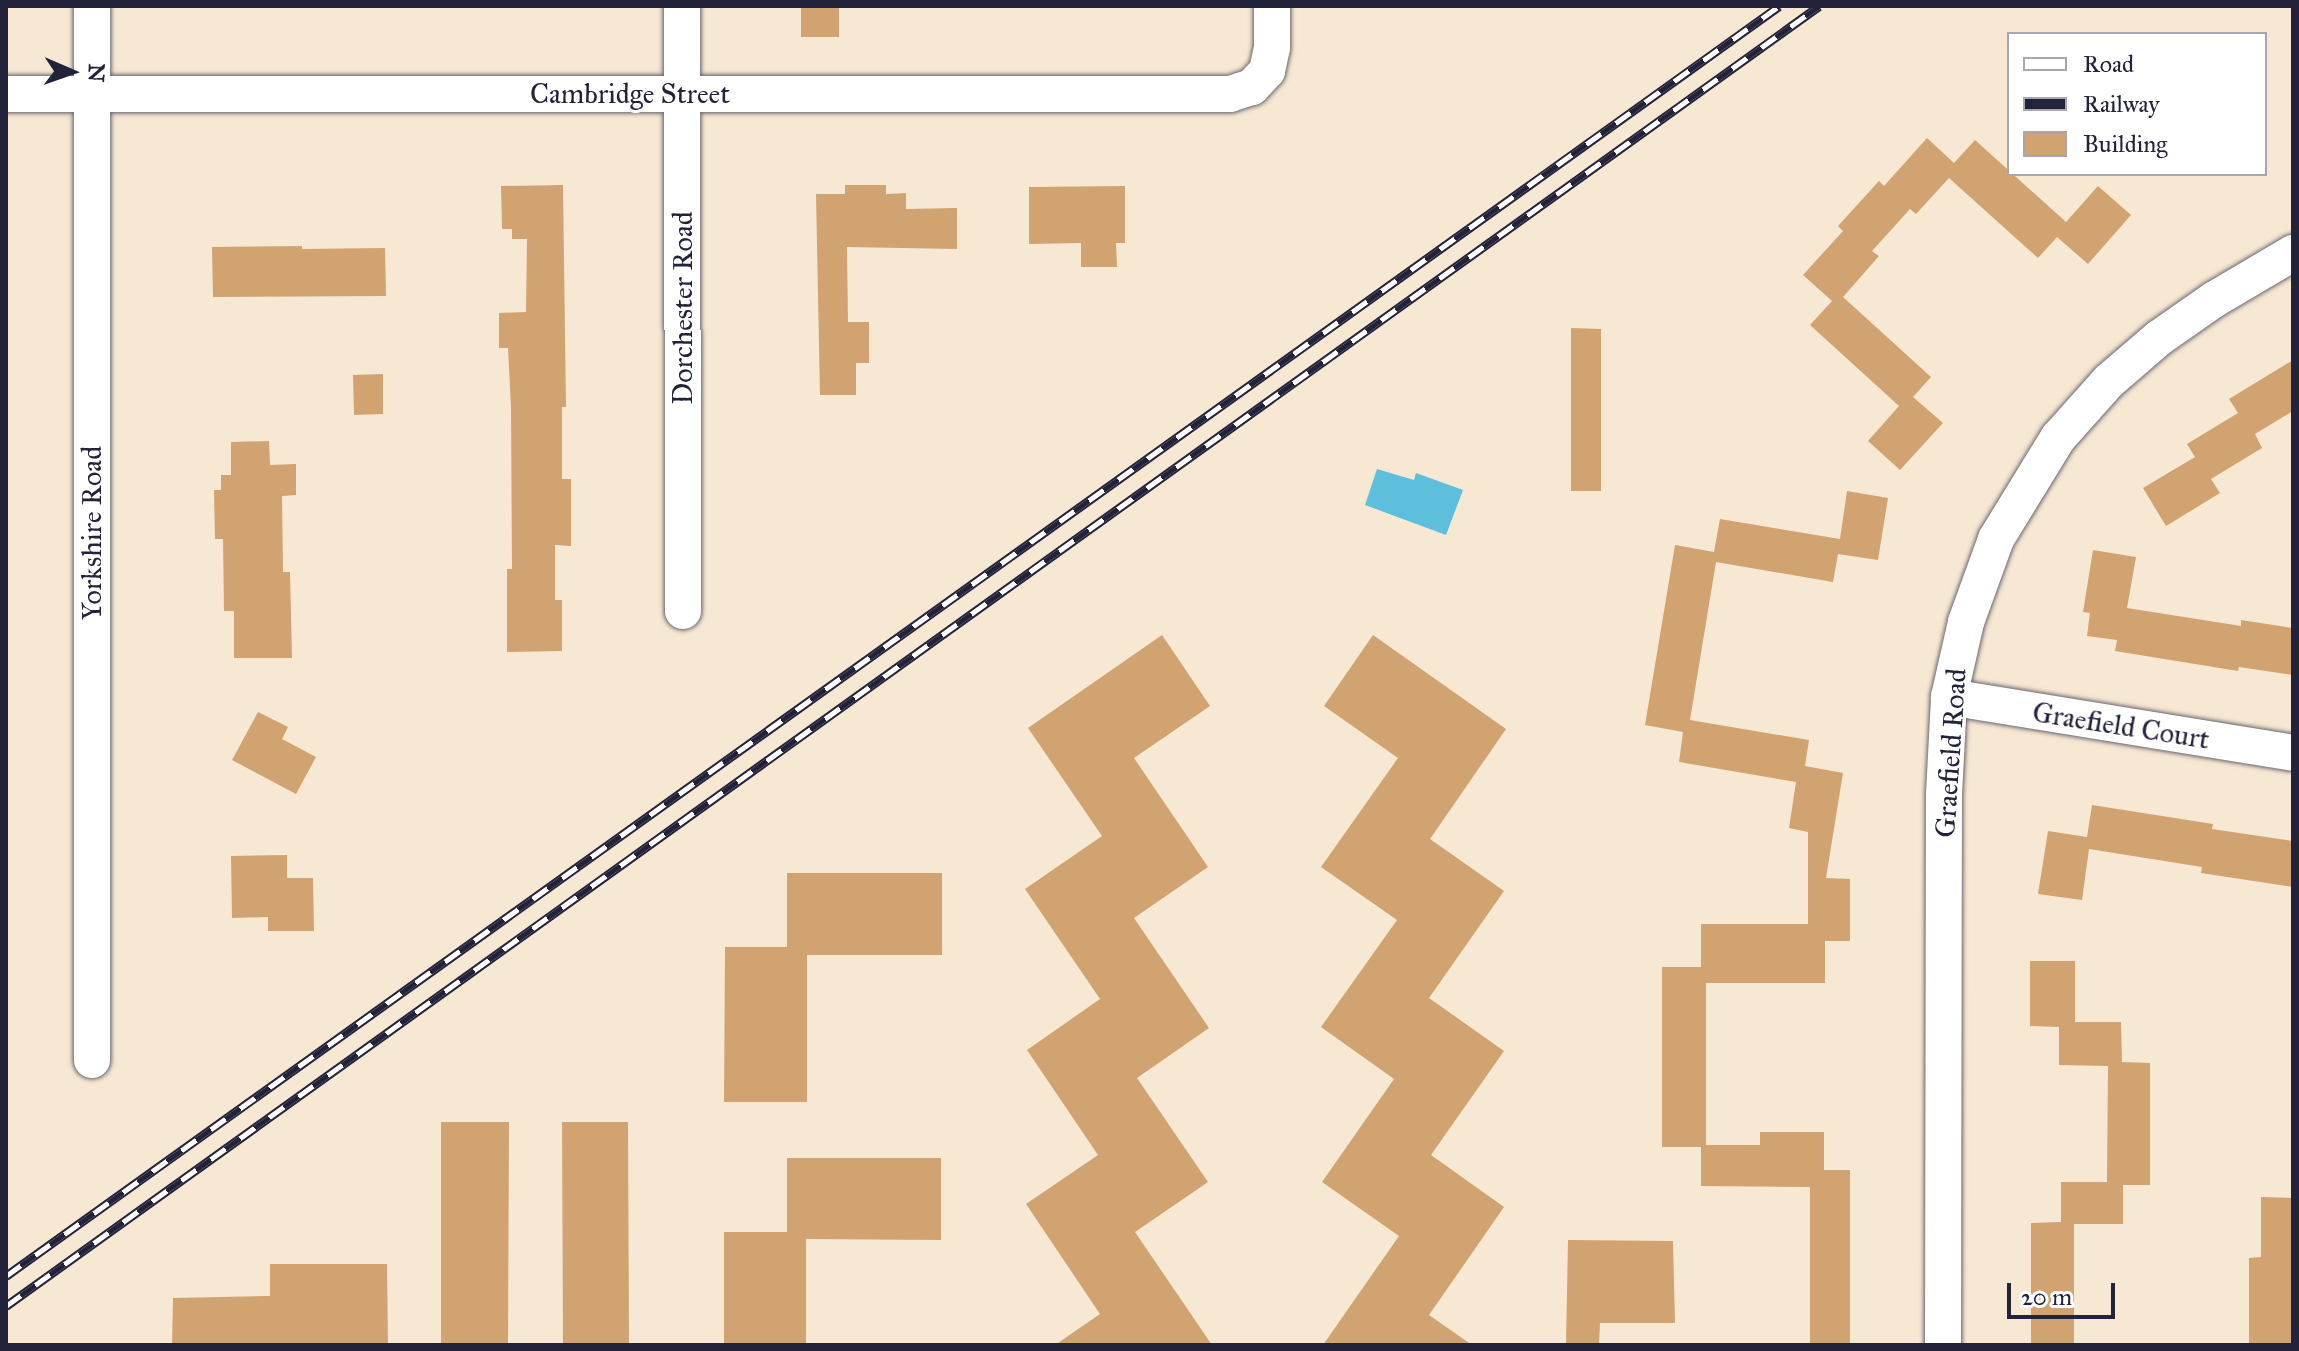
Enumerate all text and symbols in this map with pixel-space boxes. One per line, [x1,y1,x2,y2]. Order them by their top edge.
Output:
north arrow [32,32,112,112]
legend [2007,32,2267,176]
text: Road [2083,49,2134,79]
text: N [83,63,110,83]
street label: Cambridge Street [530,77,730,111]
text: Railway [2083,89,2160,119]
text: Building [2083,129,2168,159]
street label: Dorchester Road [666,211,700,405]
street label: Yorkshire Road [75,446,109,620]
street label: Graefield Road [1928,667,1974,839]
street label: Graefield Court [2030,695,2212,757]
scale bar [2011,1267,2119,1317]
text: 20 m [2021,1282,2072,1312]

